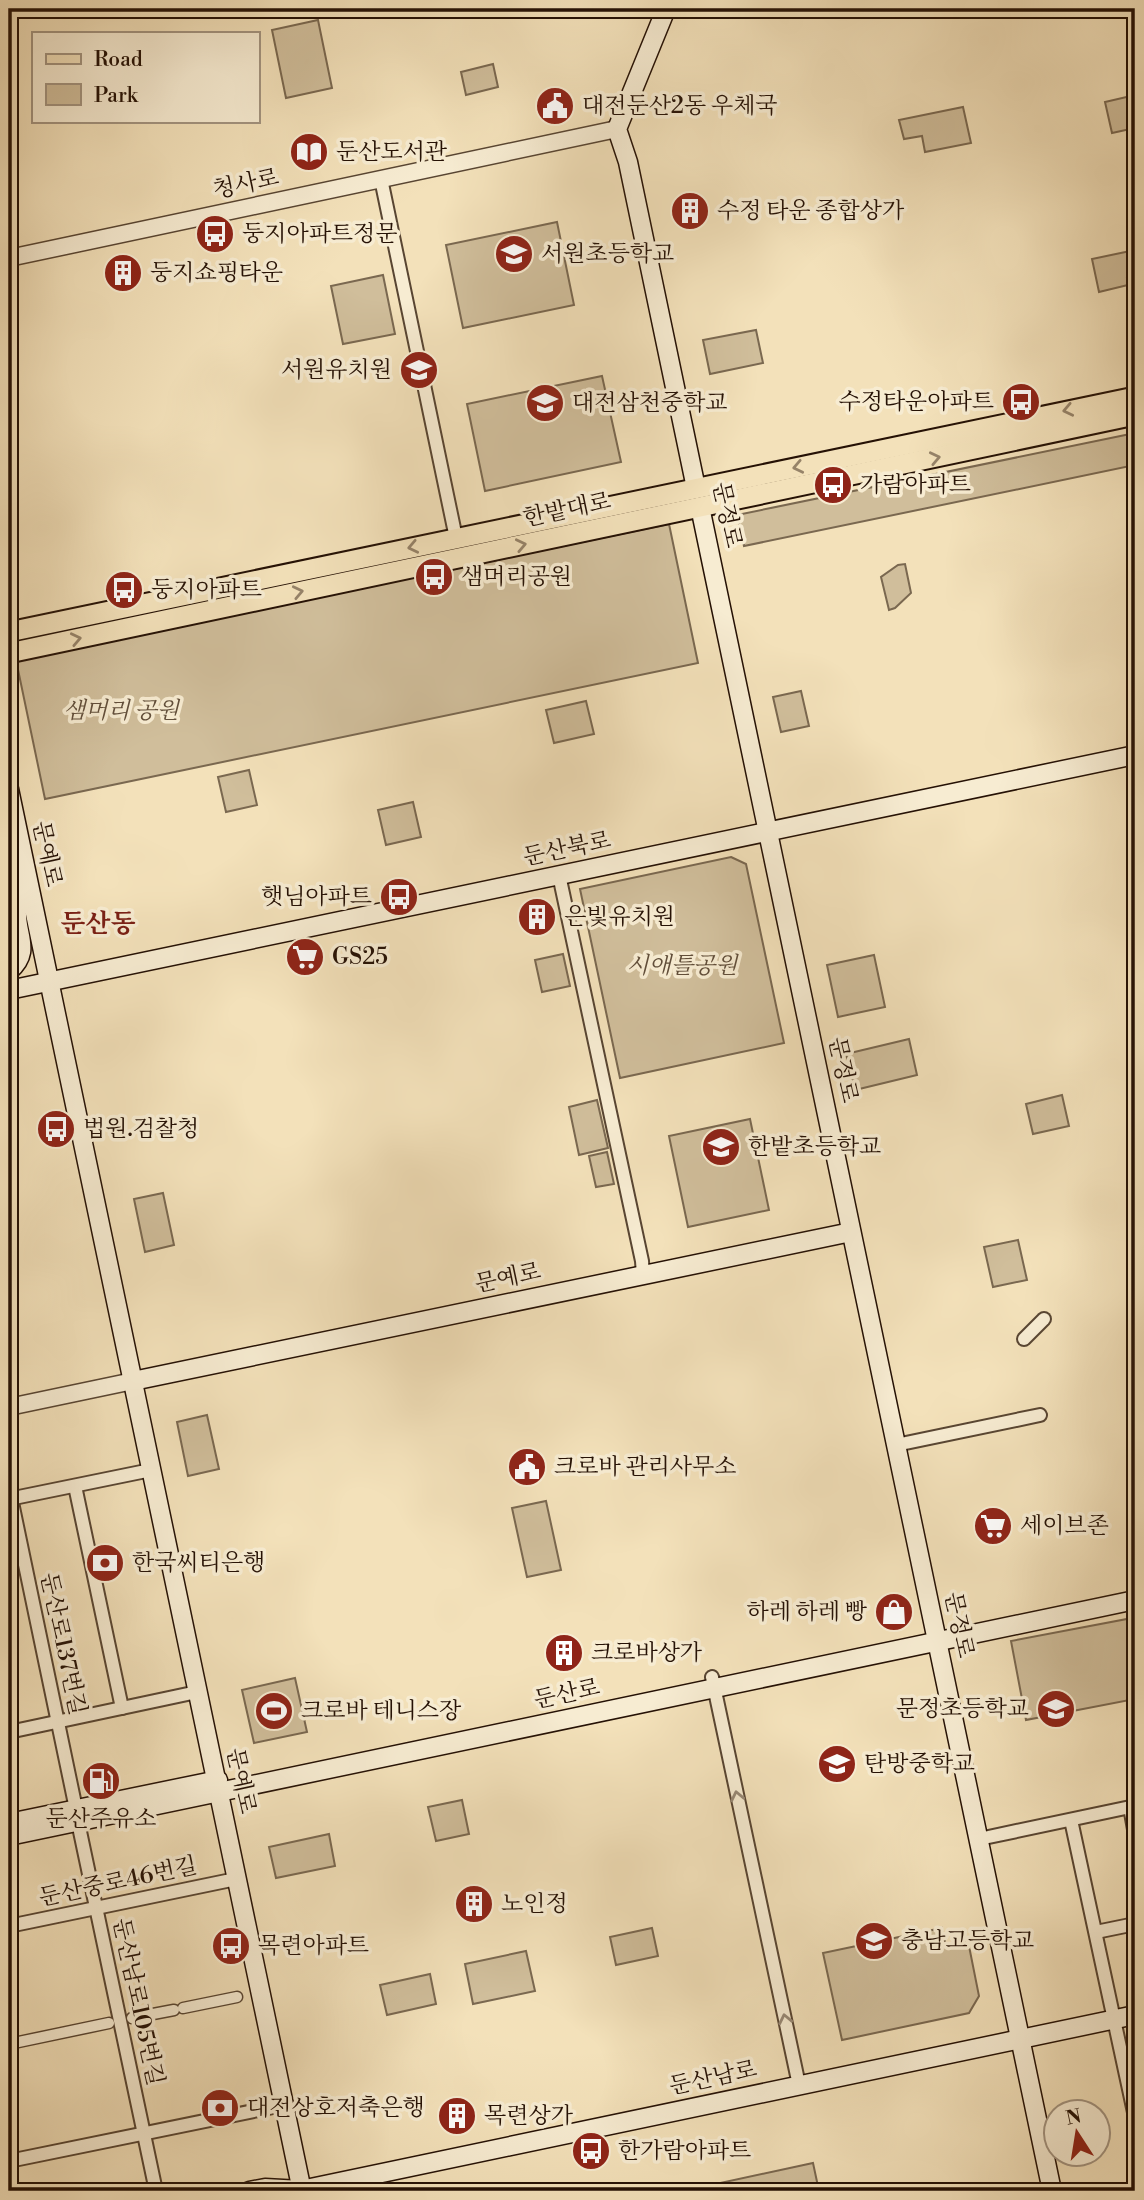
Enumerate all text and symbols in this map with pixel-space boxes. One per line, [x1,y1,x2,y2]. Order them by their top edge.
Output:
legend [32,32,259,122]
text: Road [94,47,143,73]
text: Park [94,83,139,109]
public building icon: 대전둔산2동 우체국 [534,85,576,127]
place label: 대전둔산2동 우체국 [582,92,778,120]
library icon: 둔산도서관 [288,131,330,173]
place label: 둔산도서관 [336,138,448,166]
street label: 청사로 [210,163,282,205]
building icon: 수정 타운 종합상가 [669,190,711,232]
place label: 수정 타운 종합상가 [717,197,905,225]
bus stop icon: 둥지아파트정문 [194,213,236,255]
place label: 둥지아파트정문 [242,220,398,248]
school or university icon: 서원초등학교 [493,233,535,275]
place label: 서원초등학교 [541,240,674,268]
building icon: 둥지쇼핑타운 [102,252,144,294]
place label: 둥지쇼핑타운 [150,259,283,287]
school or university icon: 서원유치원 [398,349,440,391]
place label: 서원유치원 [281,356,392,384]
bus stop icon: 수정타운아파트 [1000,381,1042,423]
school or university icon: 대전삼천중학교 [524,382,566,424]
place label: 수정타운아파트 [838,388,994,416]
place label: 대전삼천중학교 [572,389,728,417]
one-way arrow [1062,402,1074,417]
one-way arrow [929,451,941,466]
one-way arrow [792,458,804,473]
bus stop icon: 가람아파트 [812,464,854,506]
place label: 가람아파트 [860,471,971,499]
street label: 문정로 [706,479,748,551]
street label: 한밭대로 [521,487,613,533]
one-way arrow [407,538,419,553]
one-way arrow [515,538,527,553]
bus stop icon: 샘머리공원 [413,556,455,598]
place label: 샘머리공원 [461,563,572,591]
bus stop icon: 둥지아파트 [103,569,145,611]
place label: 둥지아파트 [151,576,262,604]
one-way arrow [292,585,304,600]
one-way arrow [70,632,82,647]
park label: 샘머리 공원 [63,697,181,725]
street label: 문예로 [26,818,68,890]
street label: 둔산북로 [521,826,613,872]
bus stop icon: 햇님아파트 [378,876,420,918]
place label: 햇님아파트 [261,883,372,911]
building icon: 은빛유치원 [516,896,558,938]
place label: 은빛유치원 [564,903,675,931]
district label: 둔산동 [60,908,136,940]
supermarket icon: GS25 [284,936,326,978]
place label: GS25 [332,943,388,971]
park label: 시애틀공원 [626,952,739,980]
street label: 문정로 [822,1034,864,1106]
bus stop icon: 법원.검찰청 [35,1108,77,1150]
place label: 법원.검찰청 [83,1115,199,1143]
school or university icon: 한밭초등학교 [700,1126,742,1168]
place label: 한밭초등학교 [748,1133,881,1161]
street label: 문예로 [472,1257,544,1299]
public building icon: 크로바 관리사무소 [506,1446,548,1488]
place label: 크로바 관리사무소 [554,1453,736,1481]
supermarket icon: 세이브존 [972,1505,1014,1547]
place label: 세이브존 [1020,1512,1109,1540]
bank icon: 한국씨티은행 [84,1542,126,1584]
place label: 한국씨티은행 [132,1549,265,1577]
street label: 둔산로137번길 [34,1570,92,1718]
street label: 문정로 [938,1589,980,1661]
shop icon: 하레 하레 빵 [873,1591,915,1633]
place label: 하레 하레 빵 [746,1598,868,1626]
building icon: 크로바상가 [543,1632,585,1674]
place label: 크로바상가 [591,1639,703,1667]
street label: 둔산로 [531,1673,603,1715]
school or university icon: 문정초등학교 [1035,1688,1077,1730]
sports icon: 크로바 테니스장 [253,1690,295,1732]
place label: 문정초등학교 [896,1695,1029,1723]
place label: 크로바 테니스장 [301,1697,462,1725]
school or university icon: 탄방중학교 [816,1743,858,1785]
street label: 문예로 [220,1745,262,1817]
place label: 탄방중학교 [864,1750,975,1778]
fuel station icon: 둔산주유소 [80,1760,122,1802]
one-way arrow [731,1790,746,1802]
place label: 둔산주유소 [45,1805,157,1833]
street label: 둔산중로46번길 [36,1852,200,1912]
building icon: 노인정 [453,1883,495,1925]
place label: 노인정 [501,1890,568,1918]
street label: 둔산남로105번길 [107,1916,169,2088]
school or university icon: 충남고등학교 [853,1920,895,1962]
bus stop icon: 목련아파트 [210,1925,252,1967]
place label: 충남고등학교 [901,1927,1034,1955]
place label: 목련아파트 [258,1932,369,1960]
one-way arrow [778,2013,793,2025]
street label: 둔산남로 [667,2055,759,2101]
bank icon: 대전상호저축은행 [199,2087,241,2129]
place label: 대전상호저축은행 [247,2094,425,2122]
building icon: 목련상가 [436,2095,478,2137]
north arrow [1042,2098,1112,2168]
place label: 목련상가 [484,2102,574,2130]
text: N [1064,2104,1084,2131]
bus stop icon: 한가람아파트 [570,2130,612,2172]
place label: 한가람아파트 [618,2137,751,2165]

